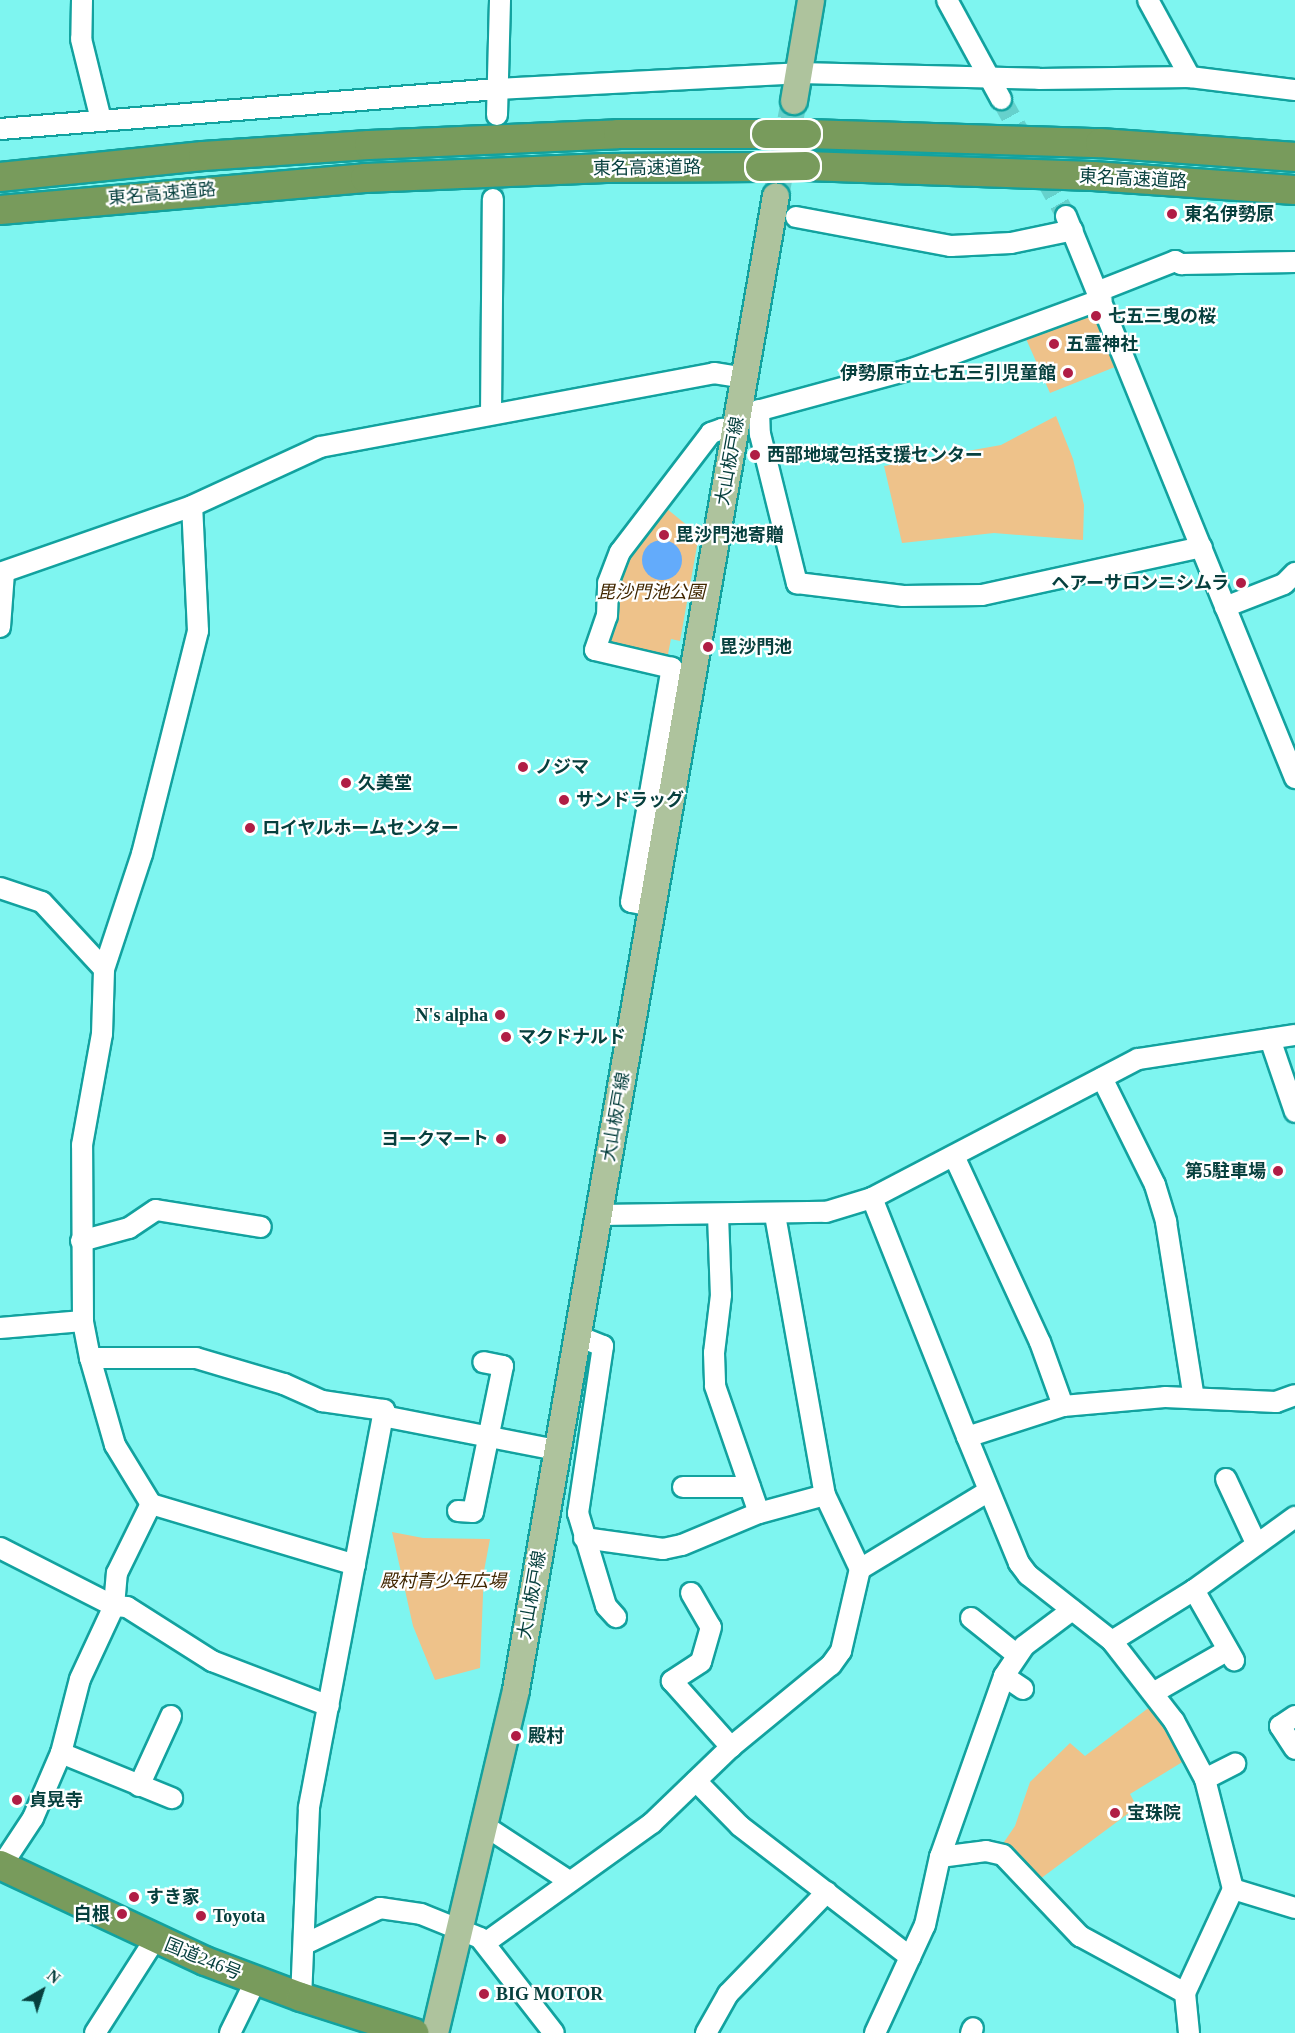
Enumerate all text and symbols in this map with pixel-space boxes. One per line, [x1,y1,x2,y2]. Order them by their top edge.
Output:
street label: 東名高速道路 [593,156,701,180]
street label: 東名高速道路 [1079,165,1187,193]
street label: 東名高速道路 [107,179,217,209]
place label: 東名伊勢原 [1184,203,1274,225]
marker: 東名伊勢原 [1165,207,1179,221]
place label: 七五三曳の桜 [1108,305,1216,327]
marker: 七五三曳の桜 [1089,309,1103,323]
place label: 五霊神社 [1066,333,1138,355]
marker: 五霊神社 [1047,337,1061,351]
place label: 伊勢原市立七五三引児童館 [840,362,1056,384]
marker: 伊勢原市立七五三引児童館 [1061,366,1075,380]
street label: 大山板戸線 [712,415,748,507]
place label: 西部地域包括支援センター [767,444,983,466]
marker: 西部地域包括支援センター [748,448,762,462]
place label: 毘沙門池寄贈 [676,524,784,546]
marker: 毘沙門池寄贈 [657,528,671,542]
place label: ヘアーサロンニシムラ [1050,572,1229,594]
marker: ヘアーサロンニシムラ [1234,576,1248,590]
park label: 毘沙門池公園 [597,581,705,603]
place label: 毘沙門池 [720,636,792,658]
marker: 毘沙門池 [701,640,715,654]
place label: ノジマ [535,756,589,778]
marker: ノジマ [516,760,530,774]
place label: 久美堂 [358,772,412,794]
marker: 久美堂 [339,776,353,790]
place label: サンドラッグ [576,789,684,811]
marker: サンドラッグ [557,793,571,807]
place label: ロイヤルホームセンター [262,817,460,839]
marker: ロイヤルホームセンター [243,821,257,835]
place label: N's alpha [415,1004,488,1026]
marker: N's alpha [493,1008,507,1022]
place label: マクドナルド [518,1026,626,1048]
marker: マクドナルド [499,1030,513,1044]
street label: 大山板戸線 [598,1071,634,1163]
place label: ヨークマート [381,1128,489,1150]
marker: ヨークマート [494,1132,508,1146]
place label: 第5駐車場 [1185,1160,1266,1182]
marker: 第5駐車場 [1271,1164,1285,1178]
street label: 大山板戸線 [514,1549,550,1641]
park label: 殿村青少年広場 [380,1570,506,1592]
place label: 殿村 [528,1725,564,1747]
marker: 殿村 [509,1729,523,1743]
place label: 貞晃寺 [29,1789,83,1811]
marker: 貞晃寺 [10,1793,24,1807]
place label: 宝珠院 [1127,1802,1181,1824]
marker: 宝珠院 [1108,1806,1122,1820]
place label: すき家 [146,1886,200,1908]
marker: すき家 [127,1890,141,1904]
place label: 白根 [74,1903,110,1925]
place label: Toyota [213,1905,265,1927]
marker: 白根 [115,1907,129,1921]
marker: Toyota [194,1909,208,1923]
street label: 国道246号 [161,1934,245,1984]
north arrow [12,1961,72,2021]
text: N [44,1966,63,1987]
place label: BIG MOTOR [496,1983,603,2005]
marker: BIG MOTOR [477,1987,491,2001]

